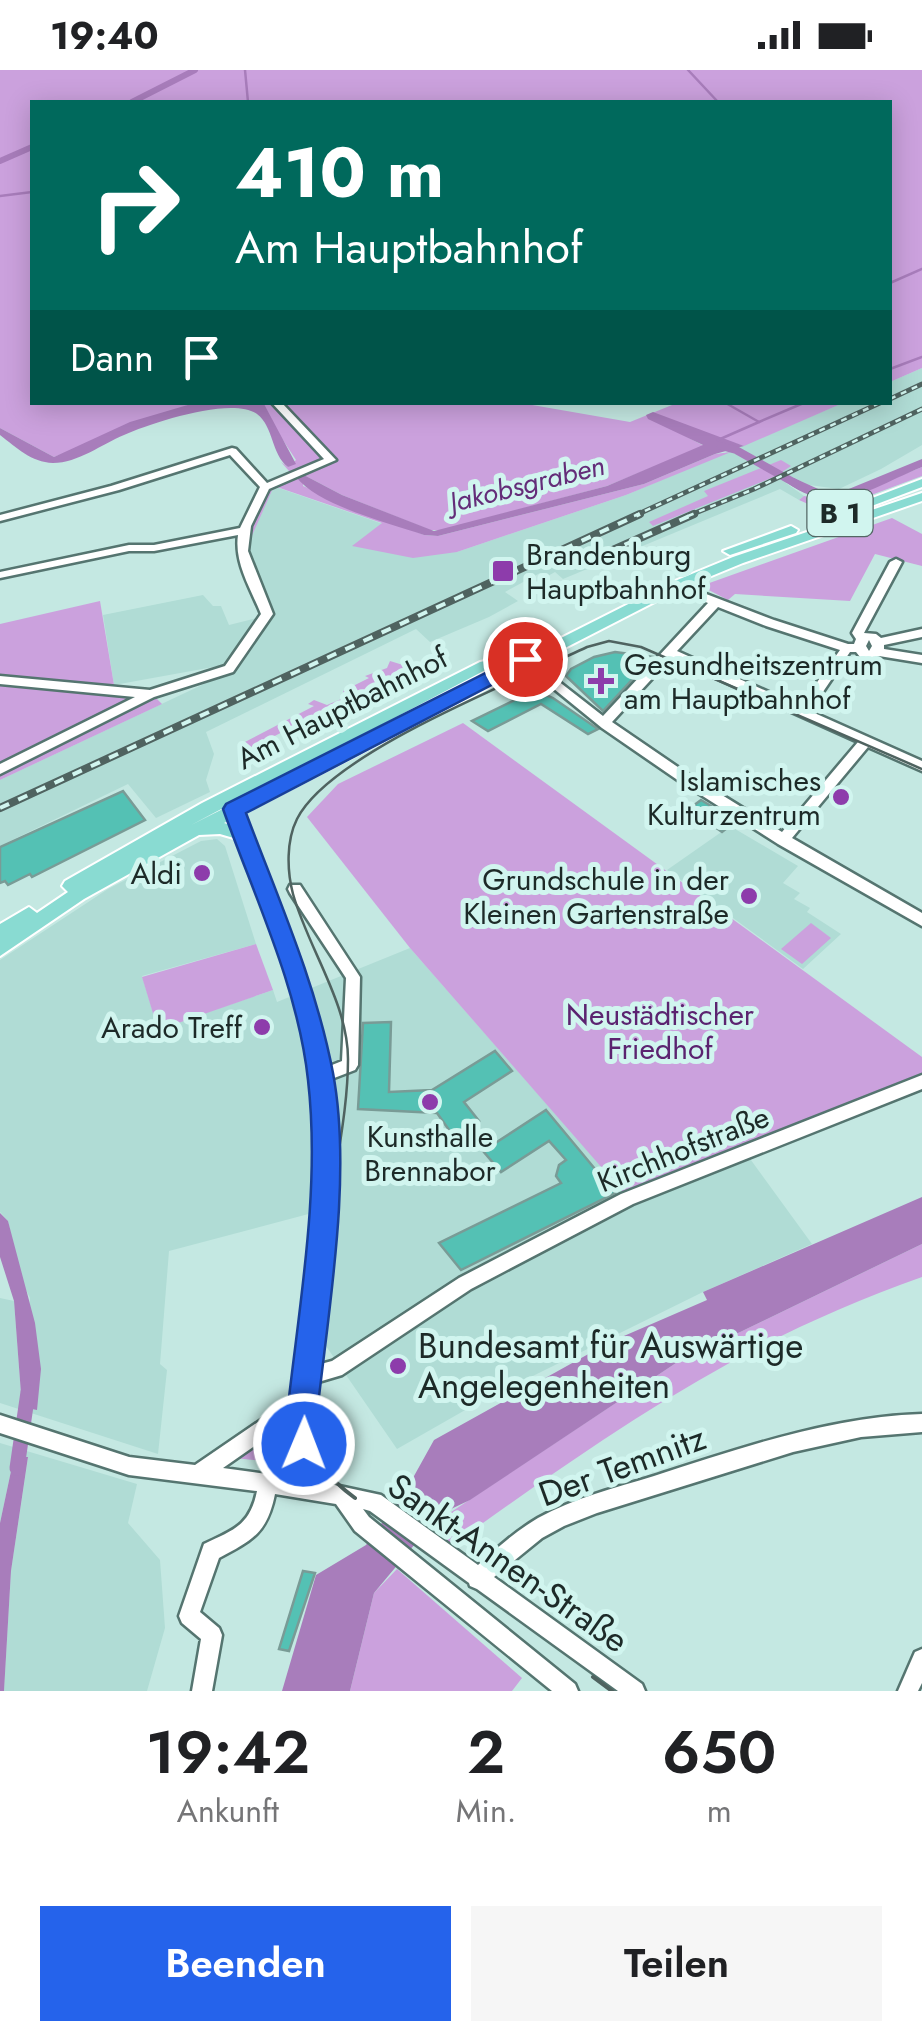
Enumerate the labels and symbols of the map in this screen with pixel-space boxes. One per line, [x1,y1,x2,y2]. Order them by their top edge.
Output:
water label: Jakobsgraben [440,445,609,524]
road number: B 1 [808,490,872,536]
place label: Brandenburg Hauptbahnhof [526,533,707,610]
marker: Brandenburg Hauptbahnhof [490,558,516,584]
pin [483,617,568,702]
street label: Am Hauptbahnhof [229,636,456,780]
place label: Gesundheitszentrum am Hauptbahnhof [624,643,883,720]
marker: Gesundheitszentrum am Hauptbahnhof [588,668,614,694]
place label: Islamisches Kulturzentrum [647,759,821,836]
marker: Islamisches Kulturzentrum [830,786,852,808]
place label: Aldi [130,852,182,895]
place label: Grundschule in der Kleinen Gartenstraße [463,858,730,935]
marker: Aldi [191,862,213,884]
marker: Grundschule in der Kleinen Gartenstraße [738,885,760,907]
park label: Neustädtischer Friedhof [566,993,755,1070]
place label: Arado Treff [101,1006,243,1049]
marker: Arado Treff [251,1016,273,1038]
marker: Kunsthalle Brennabor [419,1091,441,1113]
street label: Kirchhofstraße [591,1095,775,1203]
place label: Kunsthalle Brennabor [364,1115,497,1192]
place label: Bundesamt für Auswärtige Angelegenheiten [418,1321,803,1411]
marker: Bundesamt für Auswärtige Angelegenheiten [387,1355,409,1377]
position arrow [252,1392,356,1496]
street label: Der Temnitz [532,1413,712,1519]
street label: Sankt-Annen-Straße [378,1461,638,1665]

